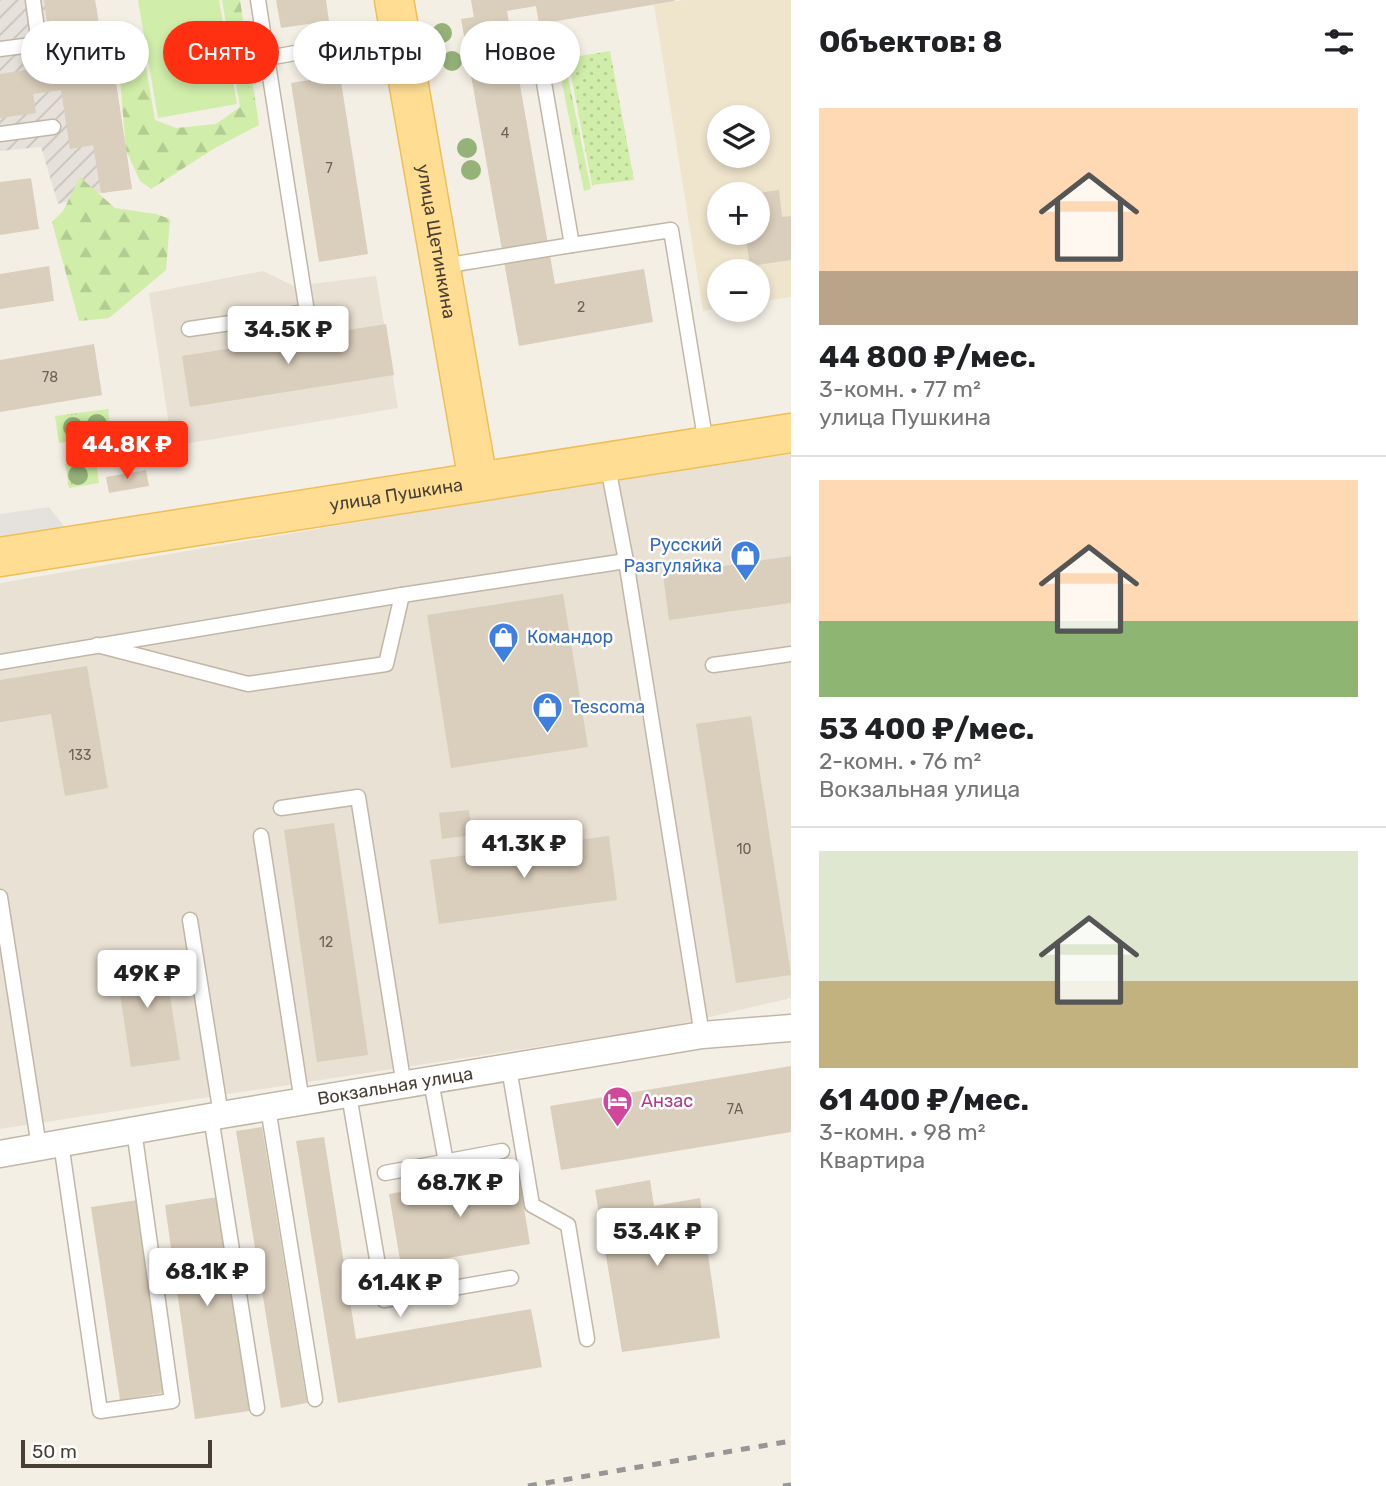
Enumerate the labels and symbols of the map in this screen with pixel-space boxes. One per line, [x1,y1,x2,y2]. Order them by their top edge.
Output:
house number: 4 [501,125,510,142]
house number: 7 [325,160,333,177]
street label: улица Щетинкина [412,162,460,320]
house number: 2 [577,299,585,316]
pin: 34.5K ₽ [223,306,353,366]
house number: 78 [42,369,58,386]
pin: 44.8K ₽ [62,421,192,481]
street label: улица Пушкина [328,474,464,516]
place label: Русский Разгуляйка [623,534,722,577]
shop icon: Русский Разгуляйка [728,538,762,582]
shop icon: Командор [487,620,521,664]
place label: Командор [527,626,613,648]
shop icon: Tescoma [531,690,565,734]
place label: Tescoma [571,696,645,718]
house number: 133 [69,747,91,764]
pin: 41.3K ₽ [459,820,589,880]
house number: 10 [737,841,752,858]
house number: 12 [319,934,333,951]
pin: 49K ₽ [98,950,196,1010]
street label: Вокзальная улица [316,1062,475,1110]
hotel icon: Анзас [601,1084,635,1128]
place label: Анзас [641,1090,693,1112]
house number: 7А [727,1101,744,1118]
pin: 68.7K ₽ [395,1160,525,1219]
pin: 53.4K ₽ [592,1208,722,1268]
pin: 68.1K ₽ [142,1248,272,1308]
pin: 61.4K ₽ [335,1260,465,1319]
scale bar [21,1437,212,1469]

